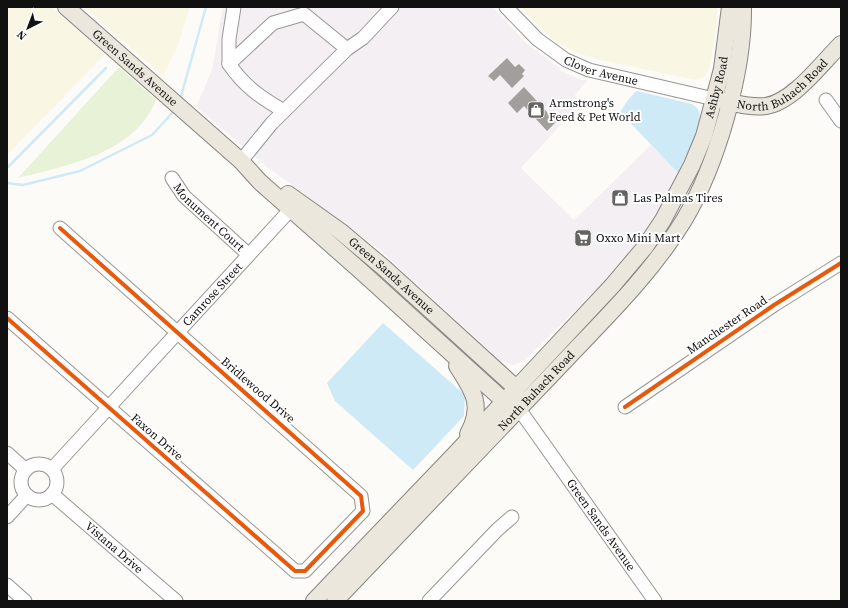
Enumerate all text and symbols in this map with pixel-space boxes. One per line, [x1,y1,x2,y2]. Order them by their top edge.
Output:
north arrow [8,8,48,48]
street label: Green Sands Avenue [89,26,181,110]
text: N [14,27,30,43]
street label: Clover Avenue [561,52,640,89]
street label: Ashby Road [701,55,732,120]
street label: North Buhach Road [736,55,832,114]
place label: Armstrong's Feed & Pet World [549,95,641,125]
shop icon: Armstrong's Feed & Pet World [526,100,546,120]
street label: Monument Court [170,180,248,255]
shop icon: Las Palmas Tires [610,188,630,208]
place label: Las Palmas Tires [633,190,723,206]
supermarket icon: Oxxo Mini Mart [573,228,593,248]
place label: Oxxo Mini Mart [596,230,680,246]
street label: Green Sands Avenue [345,234,438,318]
street label: Camrose Street [179,259,246,330]
street label: Manchester Road [684,292,770,358]
street label: North Buhach Road [494,347,578,434]
street label: Bridlewood Drive [218,353,298,427]
street label: Faxon Drive [128,410,186,464]
street label: Green Sands Avenue [563,476,639,574]
street label: Vistana Drive [82,518,146,577]

